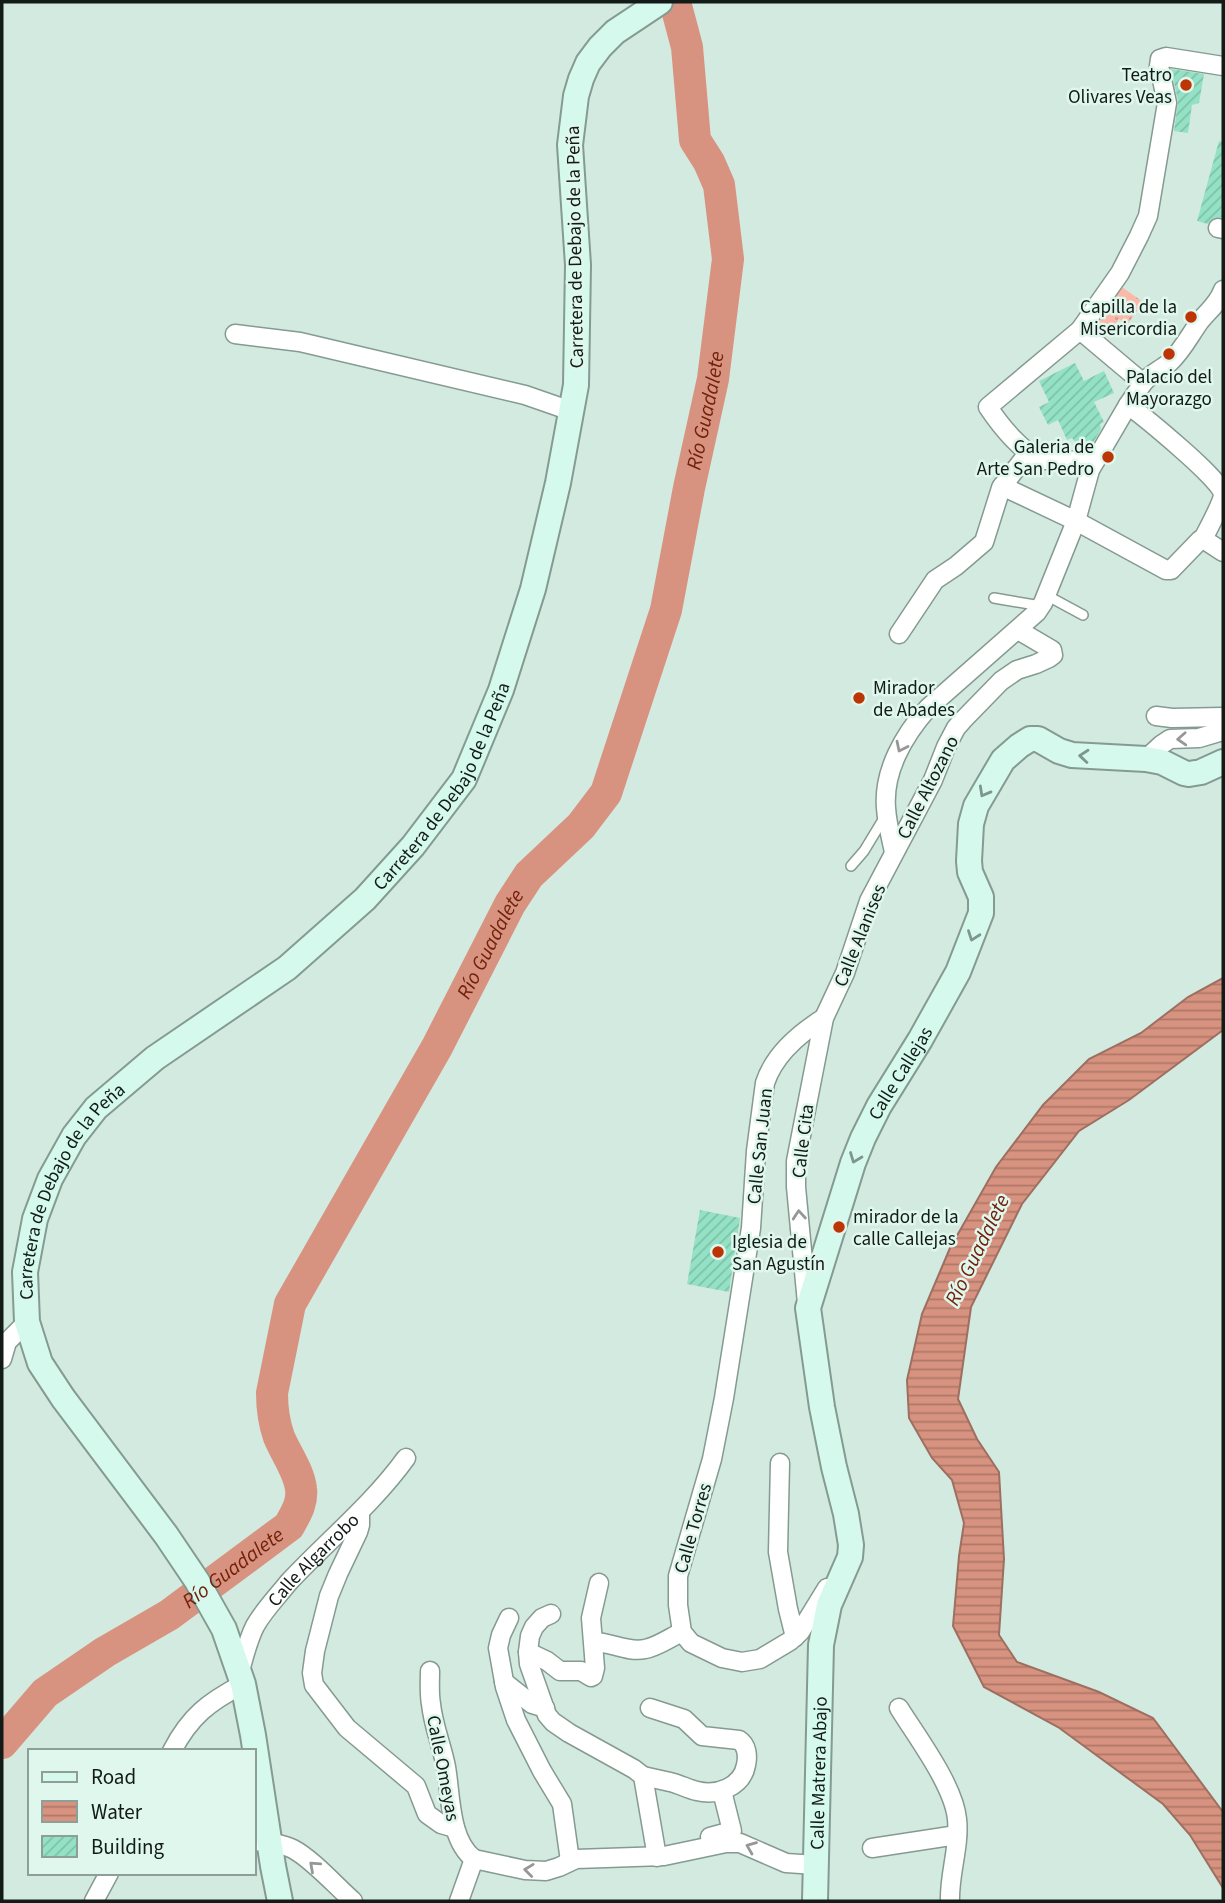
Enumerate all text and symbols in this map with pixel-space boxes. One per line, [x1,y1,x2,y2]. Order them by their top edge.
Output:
place label: Teatro Olivares Veas [1068,62,1172,111]
marker: Teatro Olivares Veas [1178,77,1194,93]
street label: Carretera de Debajo de la Peña [560,125,591,369]
place label: Capilla de la Misericordia [1080,294,1177,343]
marker: Capilla de la Misericordia [1183,309,1199,325]
marker: Palacio del Mayorazgo [1161,346,1177,362]
water label: Río Guadalete [678,350,731,473]
place label: Palacio del Mayorazgo [1126,364,1212,413]
place label: Galeria de Arte San Pedro [977,434,1094,483]
marker: Galeria de Arte San Pedro [1100,449,1116,465]
place label: Mirador de Abades [873,675,955,724]
street label: Carretera de Debajo de la Peña [367,679,518,897]
marker: Mirador de Abades [851,690,867,706]
street label: Calle Altozano [891,731,966,844]
one-way arrow [1176,731,1187,746]
one-way arrow [895,740,909,752]
one-way arrow [1078,749,1089,764]
one-way arrow [979,785,992,798]
street label: Calle Alanises [828,880,893,991]
water label: Río Guadalete [449,883,531,1004]
one-way arrow [967,929,981,941]
street label: Calle Callejas [862,1022,940,1125]
street label: Carretera de Debajo de la Peña [13,1077,132,1300]
street label: Calle San Juan [741,1087,780,1206]
street label: Calle Cita [786,1103,821,1180]
one-way arrow [850,1151,864,1163]
water label: Río Guadalete [937,1189,1017,1311]
place label: mirador de la calle Callejas [853,1204,959,1253]
one-way arrow [792,1210,807,1221]
marker: mirador de la calle Callejas [831,1219,847,1235]
place label: Iglesia de San Agustín [732,1229,825,1278]
marker: Iglesia de San Agustín [710,1244,726,1260]
street label: Calle Torres [668,1480,719,1577]
street label: Calle Algarrobo [262,1507,366,1613]
water label: Río Guadalete [176,1520,290,1616]
street label: Calle Matrera Abajo [804,1696,835,1850]
street label: Calle Omeyas [419,1713,466,1824]
legend [28,1749,256,1875]
text: Road [91,1762,136,1792]
text: Water [91,1797,143,1827]
text: Building [91,1832,165,1862]
one-way arrow [746,1842,758,1856]
one-way arrow [310,1862,323,1874]
one-way arrow [523,1862,535,1877]

